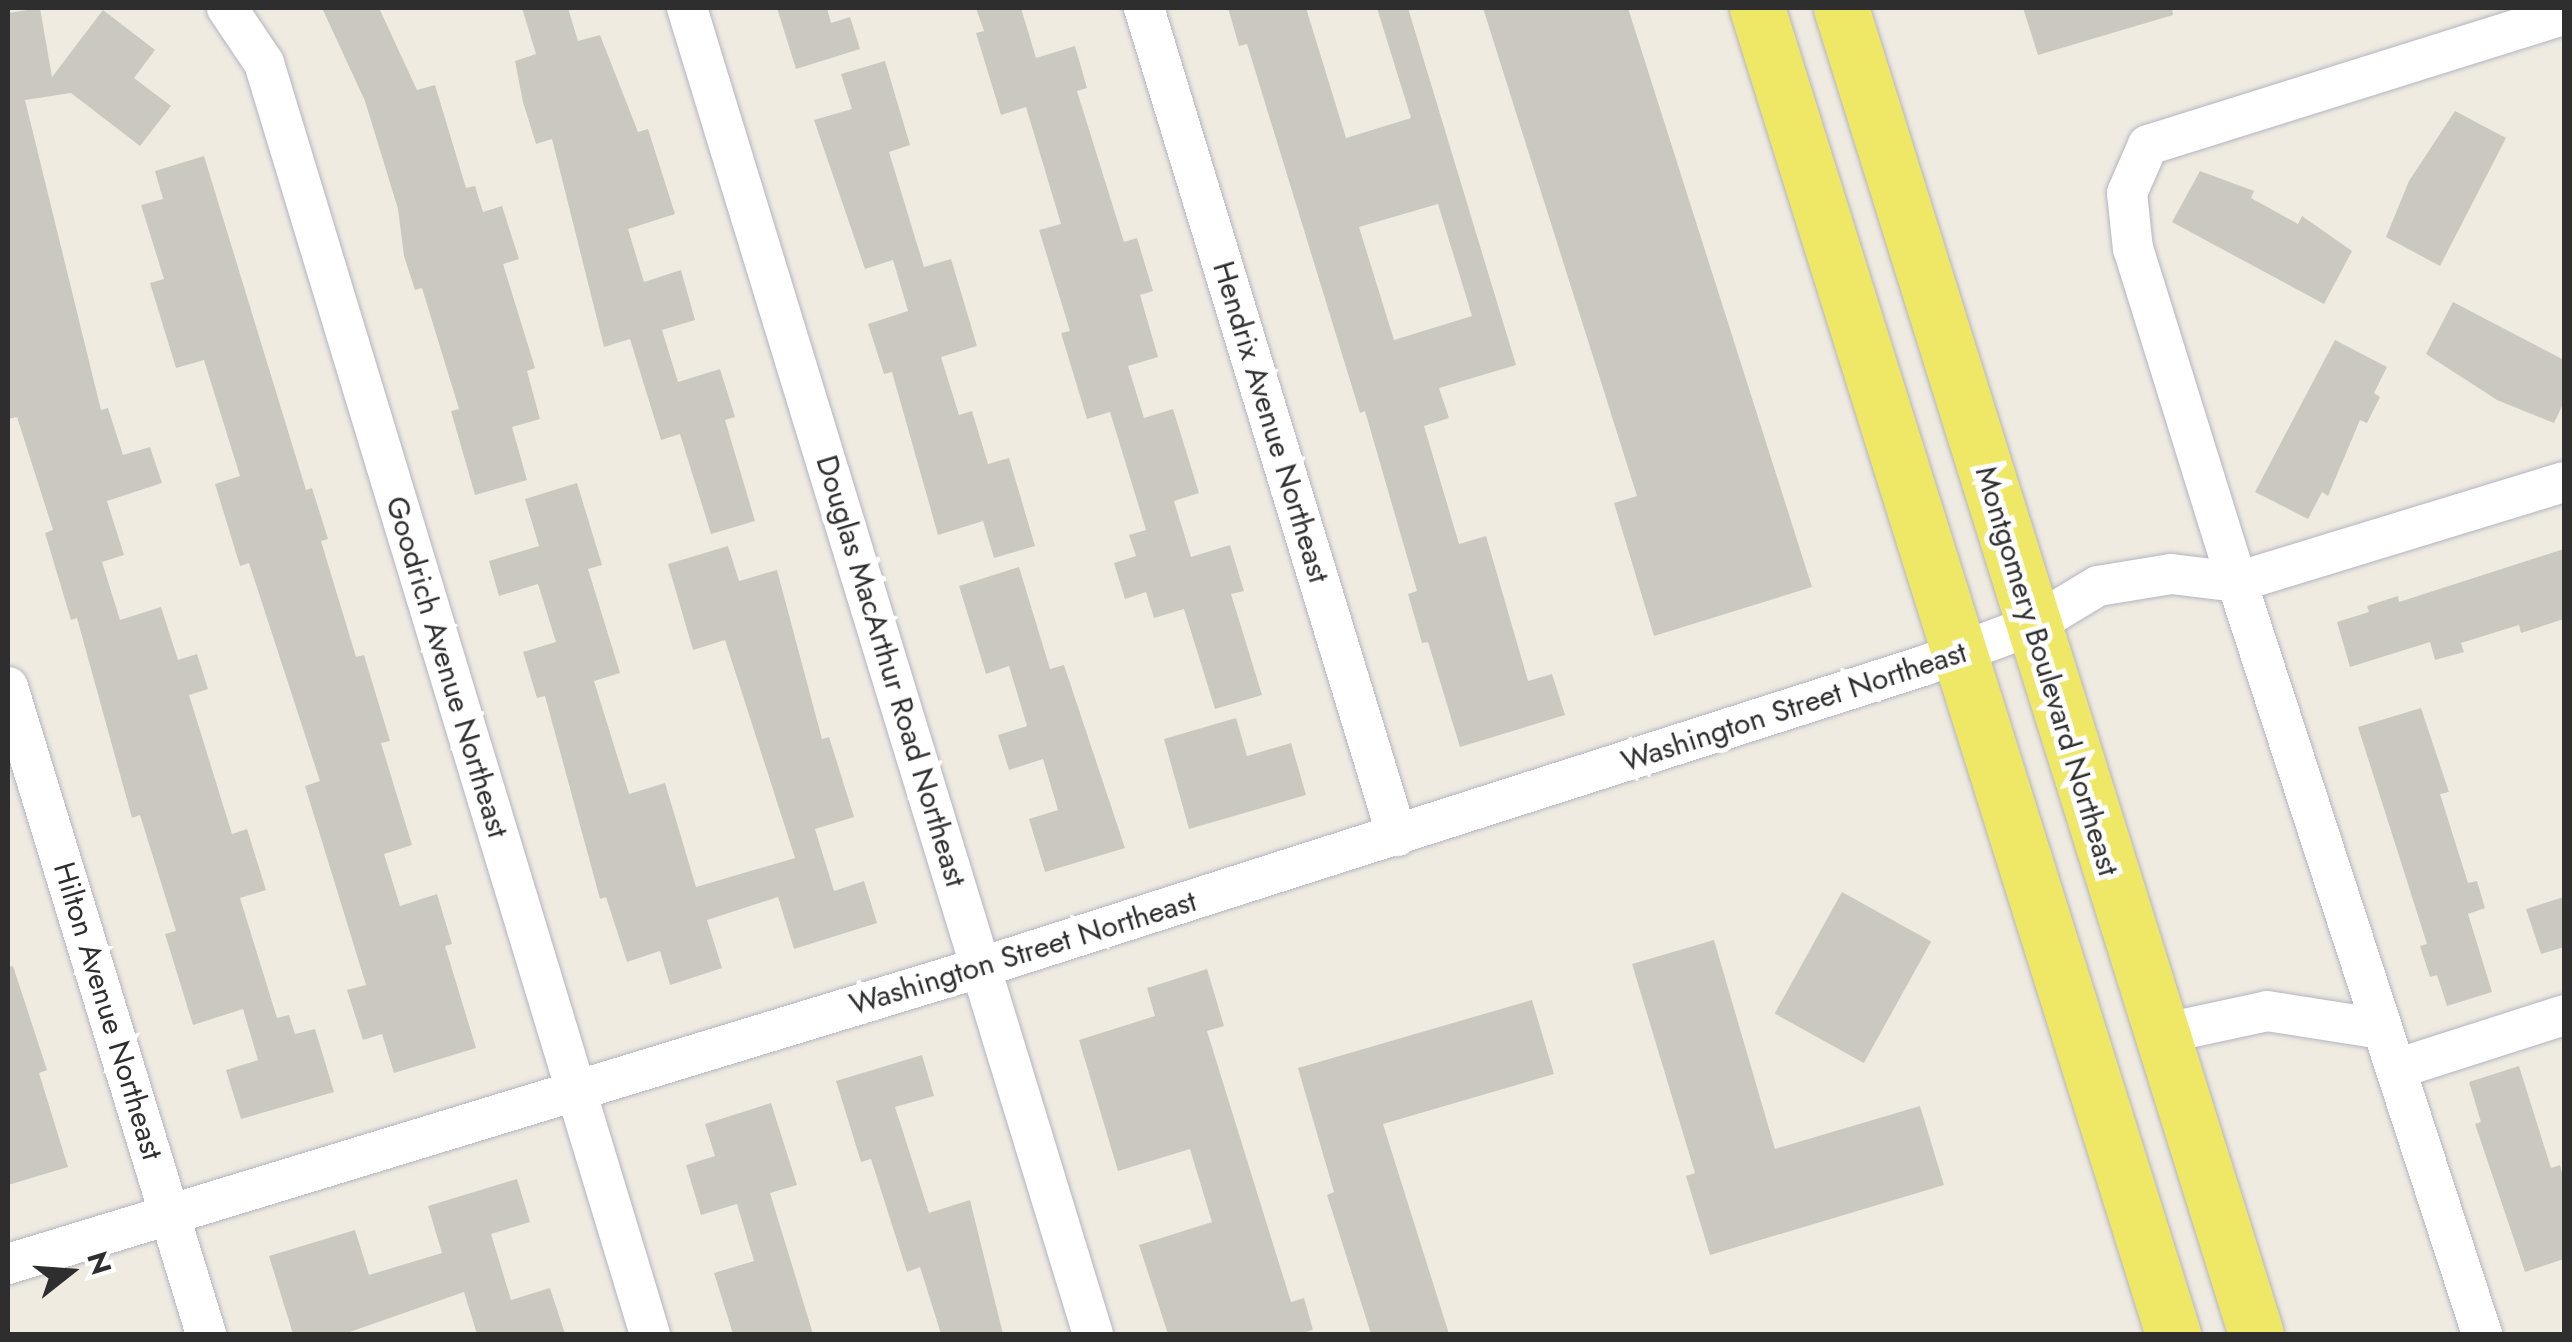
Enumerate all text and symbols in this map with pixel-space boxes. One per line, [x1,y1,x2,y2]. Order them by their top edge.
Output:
street label: Hendrix Avenue Northeast [1205,257,1337,587]
street label: Douglas MacArthur Road Northeast [808,451,974,891]
street label: Montgomery Boulevard Northeast [1967,462,2127,880]
street label: Goodrich Avenue Northeast [378,492,516,842]
street label: Washington Street Northeast [1617,634,1971,780]
street label: Hilton Avenue Northeast [46,858,170,1164]
street label: Washington Street Northeast [845,883,1201,1023]
north arrow [20,1222,120,1322]
text: N [76,1246,122,1280]

